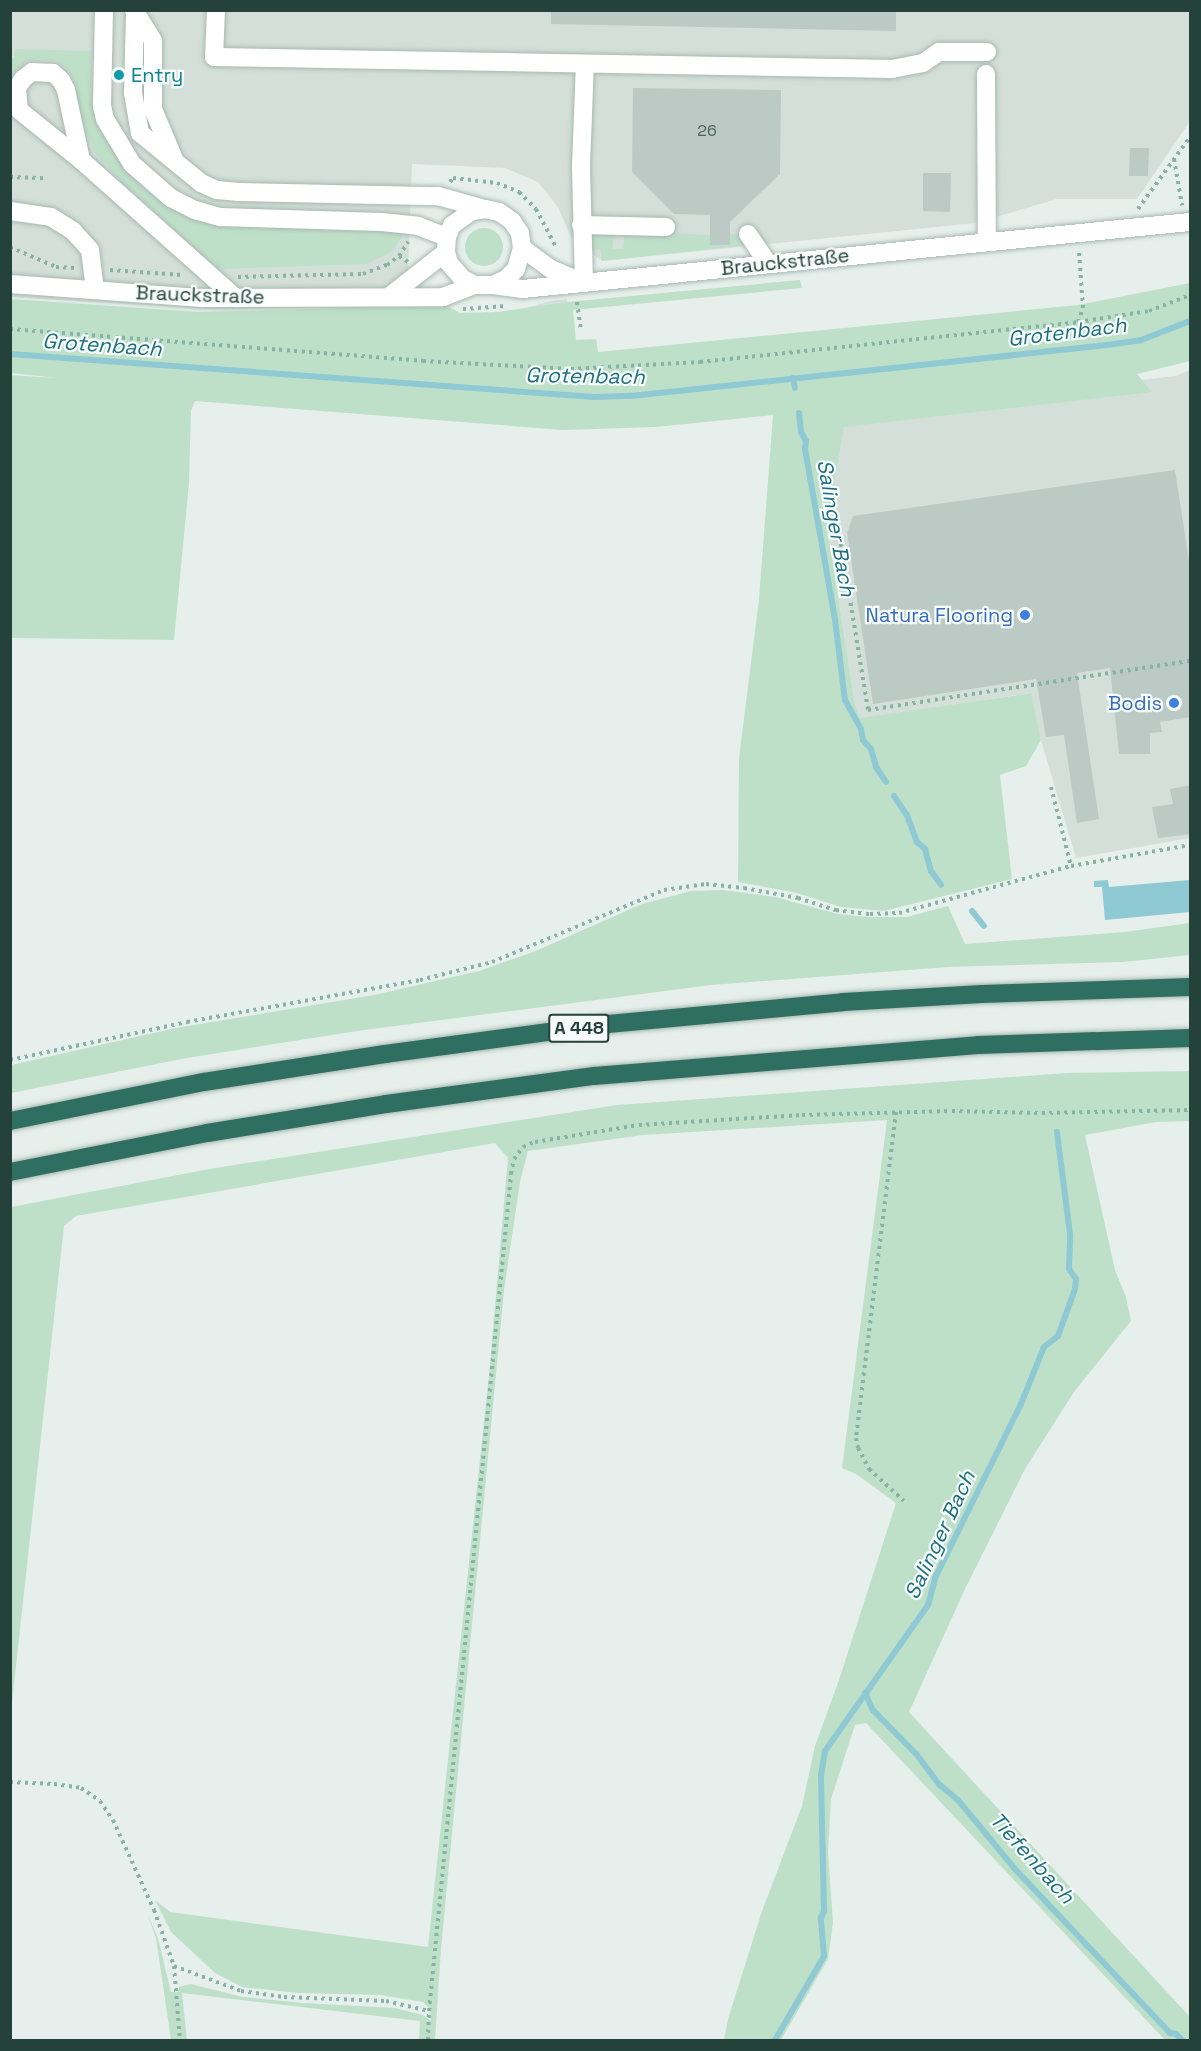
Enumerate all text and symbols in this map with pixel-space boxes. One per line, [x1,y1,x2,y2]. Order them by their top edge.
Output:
place label: Entry [131,63,183,87]
marker: Entry [112,68,126,82]
house number: 26 [697,121,717,141]
street label: Brauckstraße [720,243,850,281]
street label: Brauckstraße [135,281,265,309]
water label: Grotenbach [1006,312,1128,352]
water label: Grotenbach [42,328,162,362]
water label: Grotenbach [525,362,645,390]
water label: Salinger Bach [812,458,860,598]
place label: Natura Flooring [866,603,1013,627]
marker: Natura Flooring [1018,608,1032,622]
place label: Bodis [1108,691,1162,715]
marker: Bodis [1167,696,1181,710]
road number: A 448 [548,1013,610,1043]
water label: Salinger Bach [899,1467,981,1603]
water label: Tiefenbach [984,1807,1080,1909]

